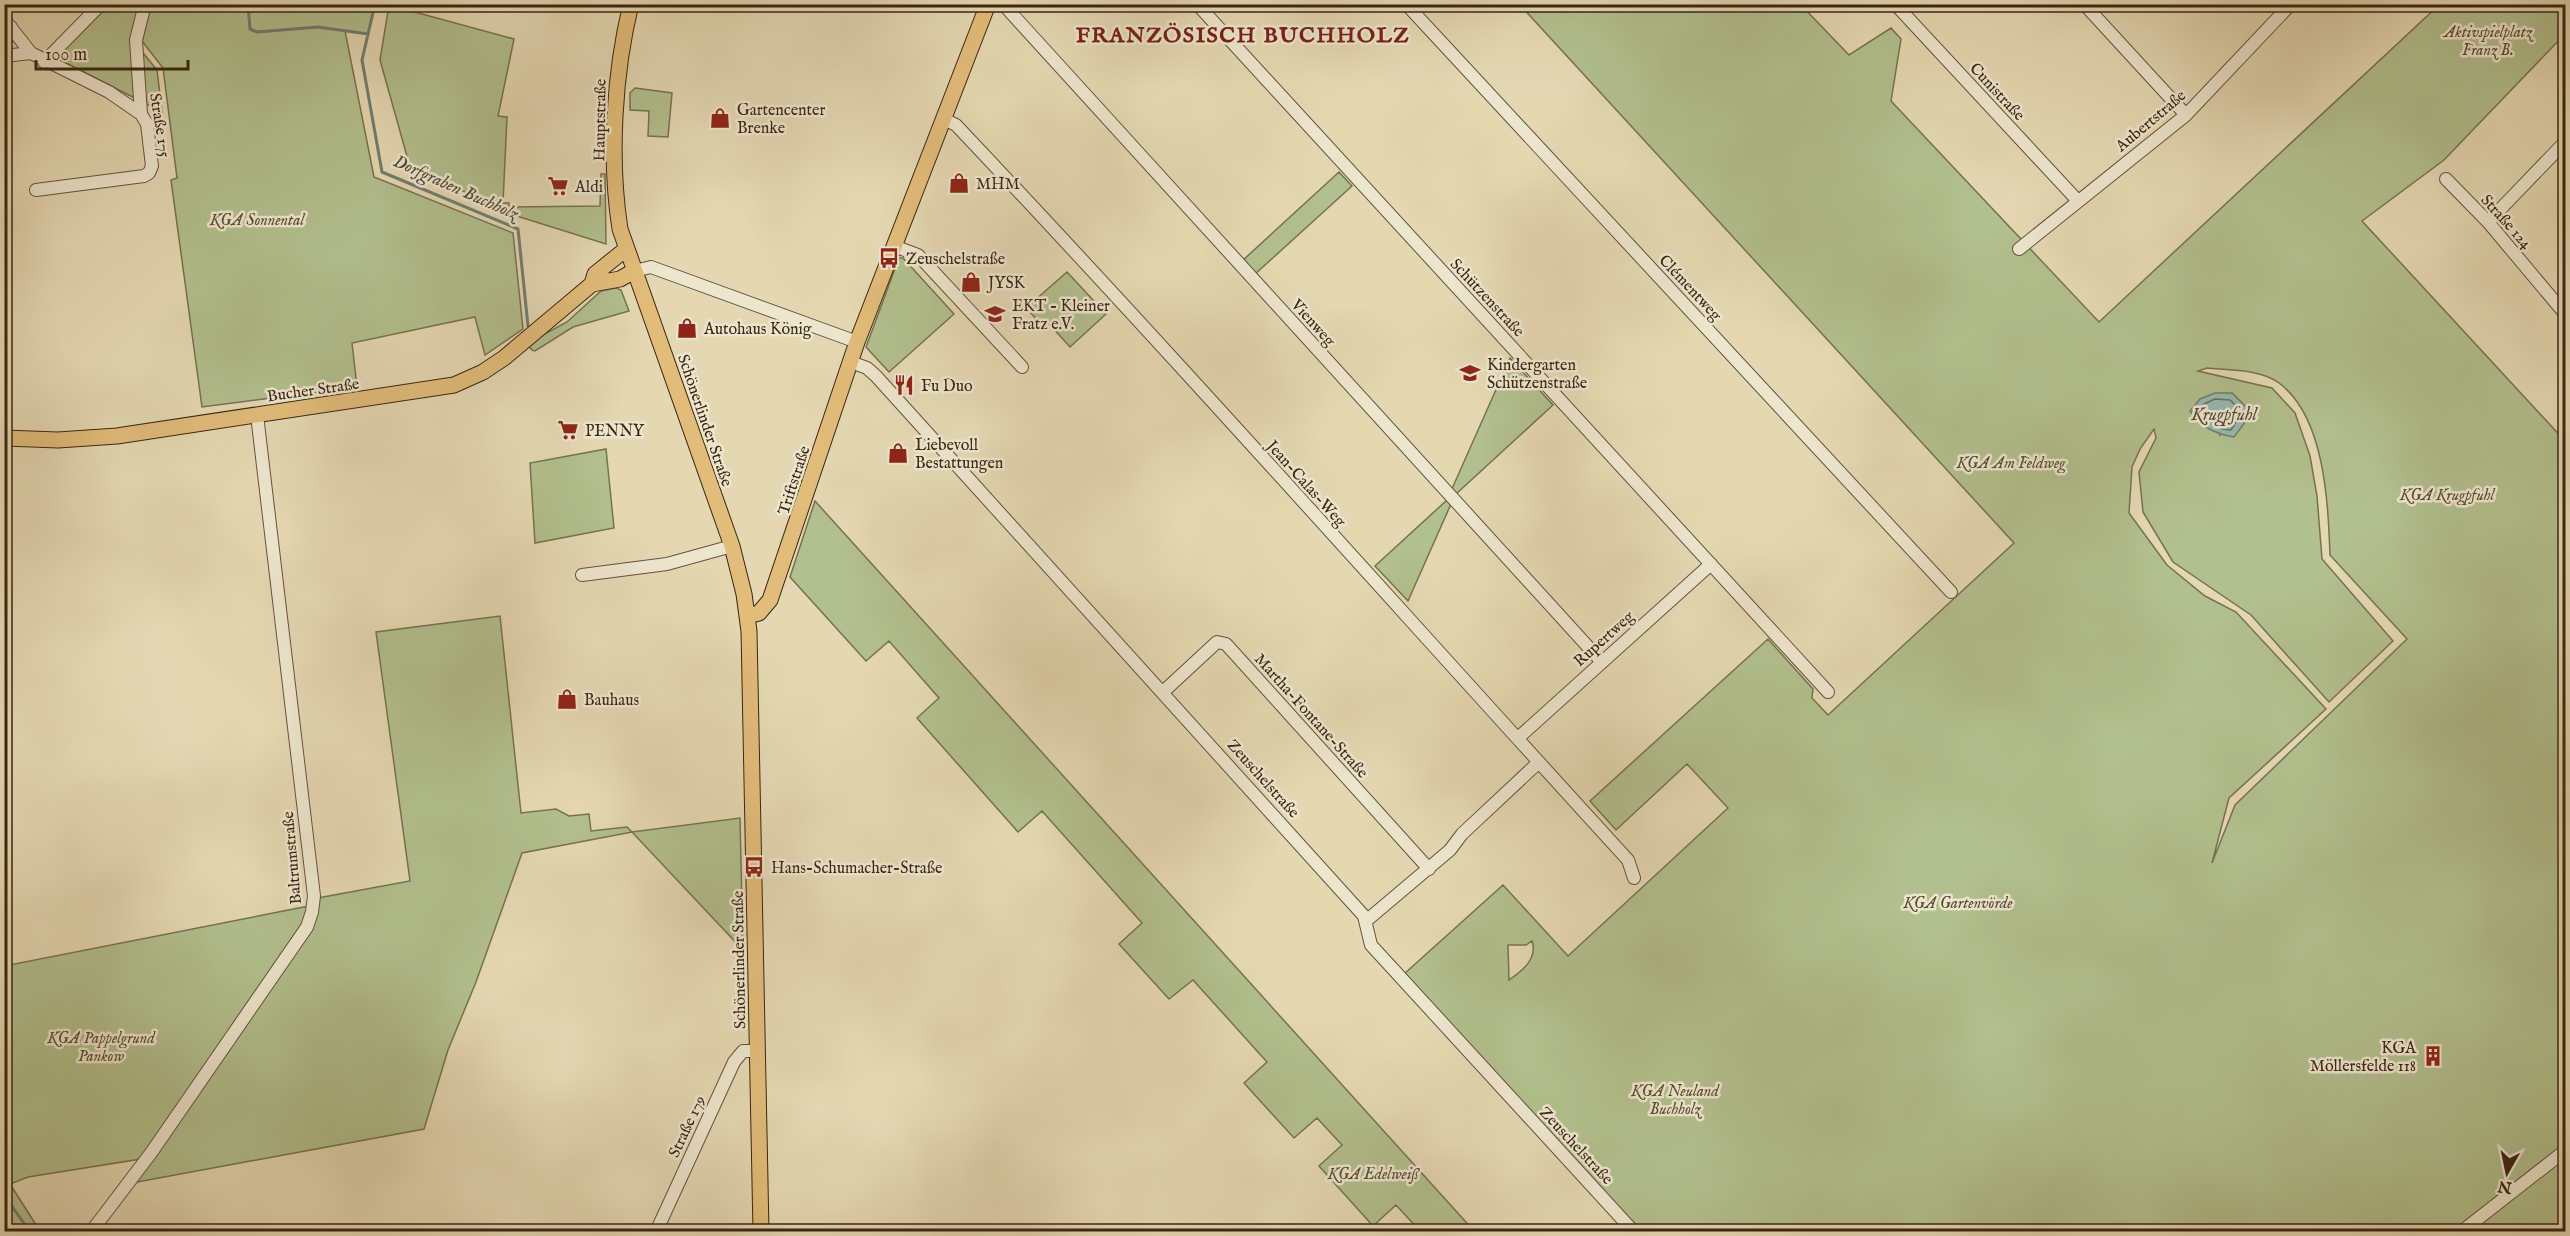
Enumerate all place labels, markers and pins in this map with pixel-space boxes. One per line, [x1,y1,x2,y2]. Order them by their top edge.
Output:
place label: Gartencenter Brenke [737,101,825,139]
shop icon: Gartencenter Brenke [708,106,732,130]
shop icon: MHM [947,171,971,195]
supermarket icon: Aldi [546,174,570,198]
place label: MHM [976,175,1020,195]
place label: Aldi [574,178,603,198]
bus stop icon: Zeuschelstraße [877,246,901,270]
place label: Zeuschelstraße [906,250,1005,270]
shop icon: JYSK [959,270,983,294]
place label: JYSK [986,274,1026,294]
place label: EKT - Kleiner Fratz e.V. [1012,297,1110,335]
school or university icon: EKT - Kleiner Fratz e.V. [983,302,1007,326]
shop icon: Autohaus König [675,316,699,340]
place label: Autohaus König [703,320,812,340]
place label: Kindergarten Schützenstraße [1487,356,1587,394]
school or university icon: Kindergarten Schützenstraße [1458,361,1482,385]
restaurant icon: Fu Duo [892,373,916,397]
place label: Fu Duo [921,377,973,397]
supermarket icon: PENNY [556,418,580,442]
place label: PENNY [585,422,645,442]
place label: Liebevoll Bestattungen [915,436,1004,474]
shop icon: Liebevoll Bestattungen [886,441,910,465]
shop icon: Bauhaus [555,687,579,711]
place label: Bauhaus [584,691,640,711]
bus stop icon: Hans-Schumacher-Straße [742,855,766,879]
place label: Hans-Schumacher-Straße [771,859,942,879]
place label: KGA Möllersfelde 118 [2310,1039,2417,1077]
building icon: KGA Möllersfelde 118 [2421,1044,2445,1068]

